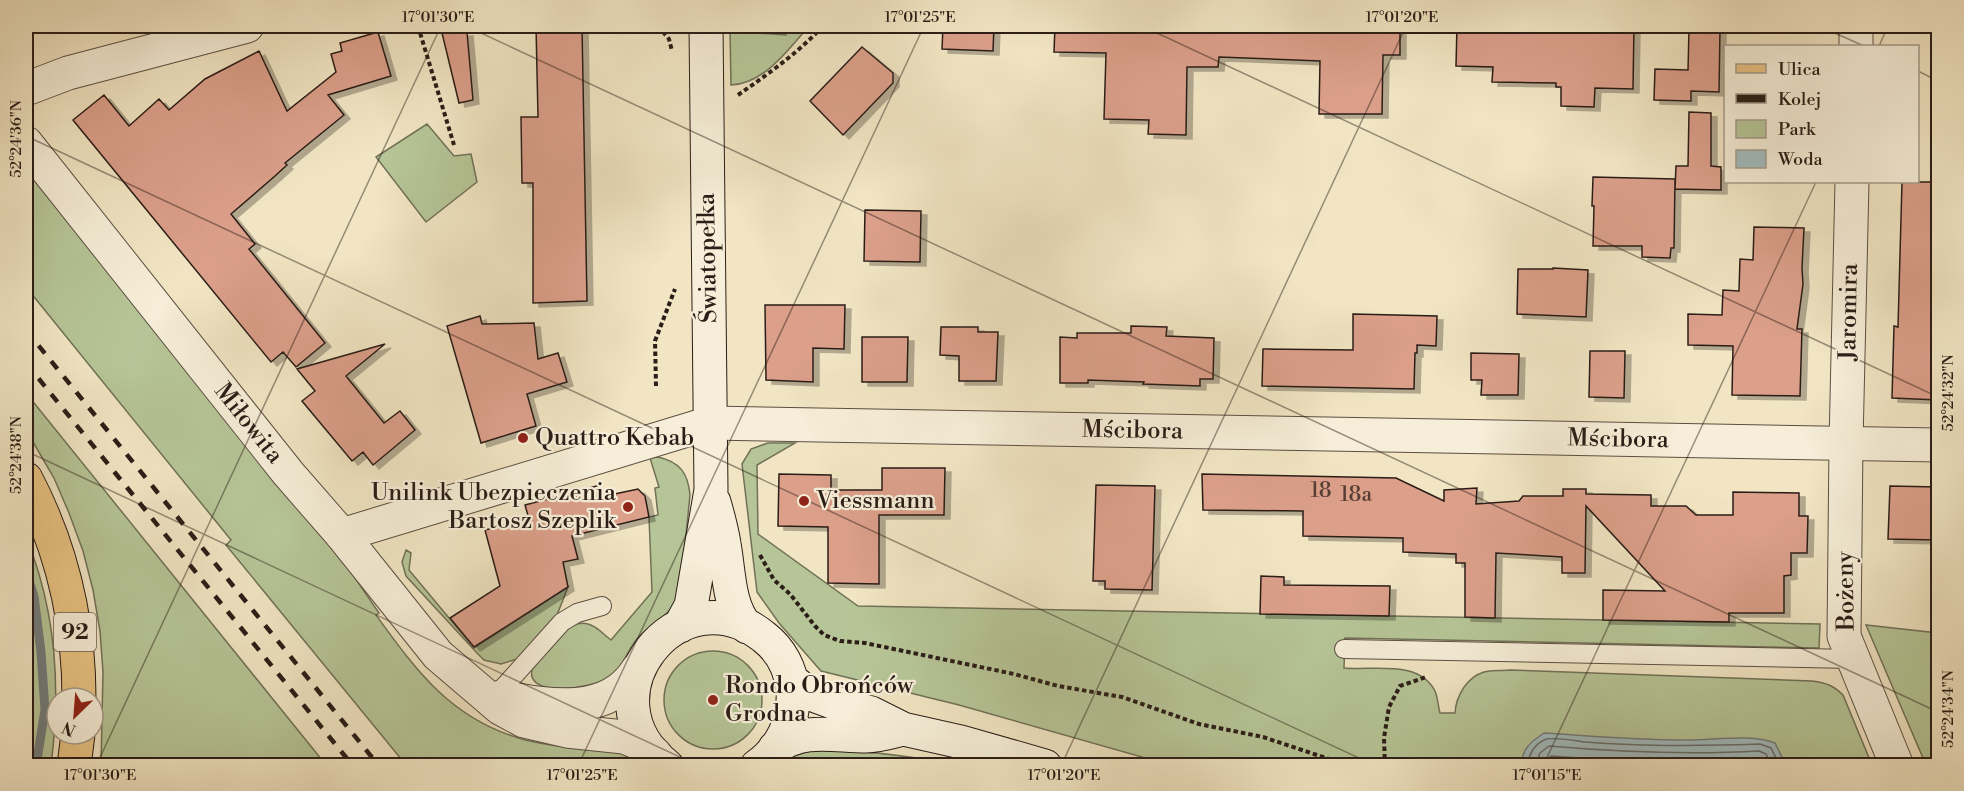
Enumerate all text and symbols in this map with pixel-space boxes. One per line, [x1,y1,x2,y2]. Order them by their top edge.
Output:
text: 17°01'30"E [402,8,474,27]
text: 17°01'25"E [884,8,956,27]
text: 17°01'20"E [1366,8,1438,27]
legend [1724,45,1919,183]
text: Ulica [1778,58,1822,81]
text: Kolej [1778,88,1821,111]
text: 52°24'36"N [7,100,26,178]
text: Park [1778,118,1817,141]
text: Woda [1777,148,1823,171]
street label: Światopełka [690,192,724,323]
street label: Jaromira [1833,262,1865,362]
text: 52°24'32"N [1939,354,1958,432]
street label: Miłowita [207,377,290,470]
street label: Mścibora [1081,415,1184,446]
text: 52°24'38"N [7,416,26,494]
place label: Quattro Kebab [535,423,694,453]
street label: Mścibora [1567,423,1670,455]
marker: Quattro Kebab [516,431,530,445]
place label: Unilink Ubezpieczenia Bartosz Szeplik [371,478,617,536]
house number: 18 [1310,478,1332,504]
house number: 18a [1340,482,1372,508]
place label: Viessmann [815,486,935,516]
marker: Viessmann [797,494,811,508]
marker: Unilink Ubezpieczenia Bartosz Szeplik [621,500,635,514]
street label: Bożeny [1830,551,1862,632]
road number: 92 [54,613,96,651]
text: 52°24'34"N [1939,670,1958,748]
place label: Rondo Obrońców Grodna [725,671,915,729]
north arrow [45,686,105,746]
marker: Rondo Obrońców Grodna [706,693,720,707]
text: N [59,717,79,740]
text: 17°01'30"E [64,766,136,785]
text: 17°01'25"E [546,766,618,785]
text: 17°01'20"E [1028,766,1100,785]
text: 17°01'15"E [1512,766,1582,785]

